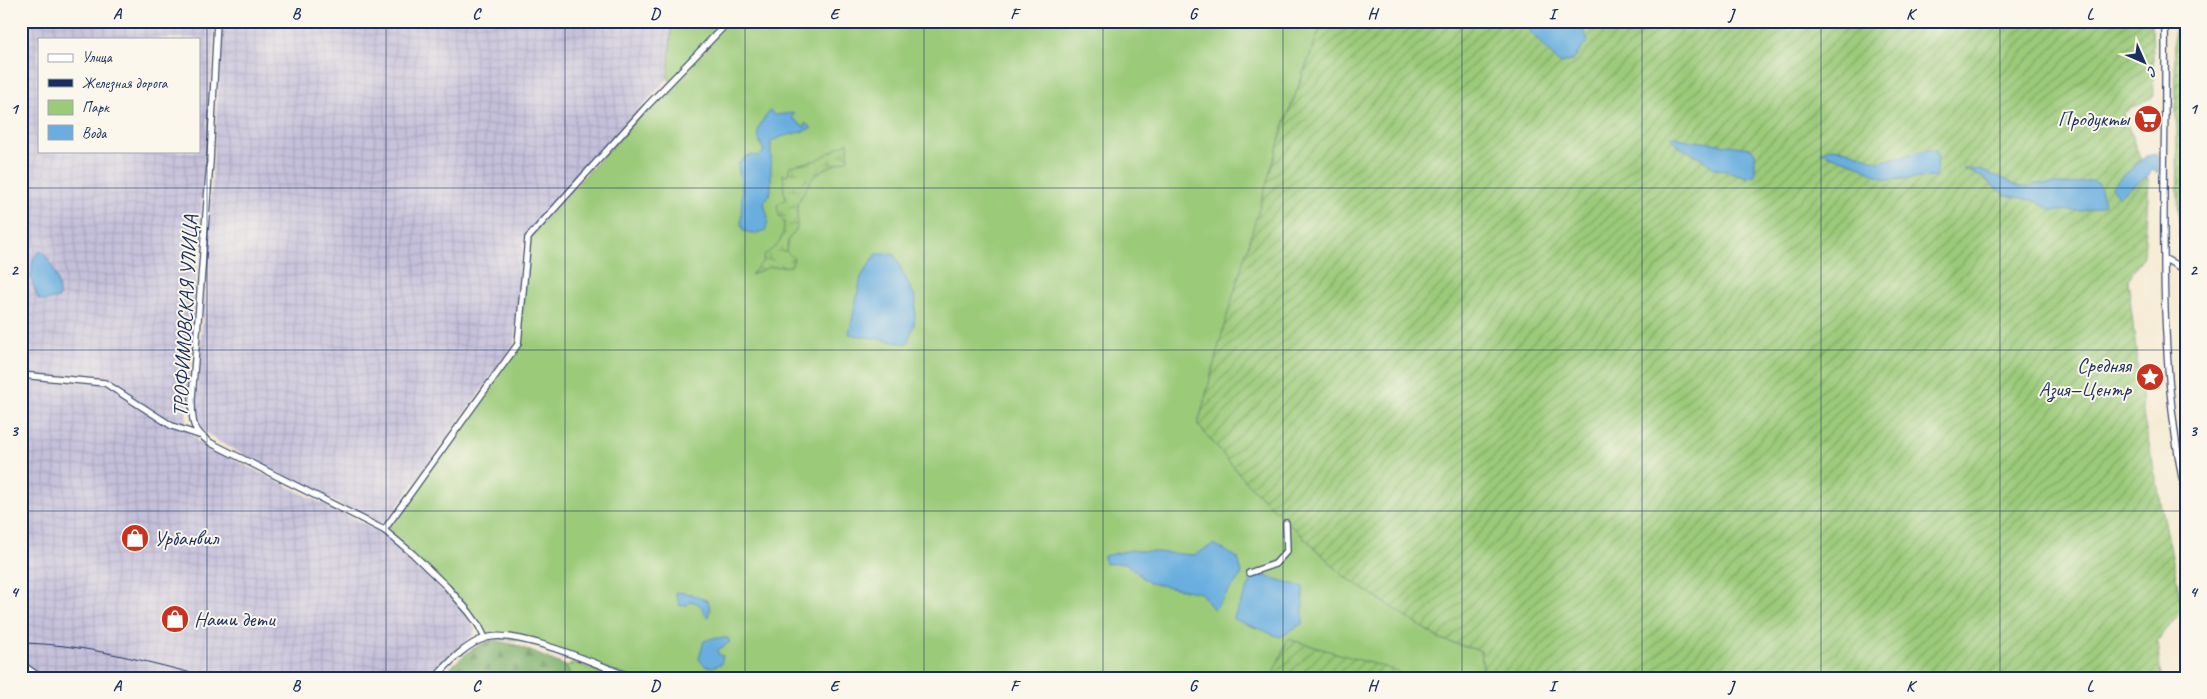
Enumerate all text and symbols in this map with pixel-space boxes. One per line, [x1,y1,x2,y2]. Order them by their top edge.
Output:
text: A [113,4,123,24]
text: B [292,4,302,24]
text: C [472,4,482,24]
text: D [650,4,661,24]
text: E [830,4,841,24]
text: F [1010,4,1021,24]
text: G [1189,4,1199,24]
text: H [1367,4,1379,24]
text: I [1549,4,1559,24]
text: J [1727,4,1736,24]
text: K [1906,4,1918,24]
text: L [2087,4,2095,24]
legend [38,38,200,152]
north arrow [2120,38,2170,88]
text: Улица [82,48,113,67]
text: С [2143,62,2161,81]
text: Железная дорога [82,74,169,93]
text: Парк [82,98,110,117]
text: 1 [10,99,19,119]
text: 1 [2189,99,2198,119]
supermarket icon: Продукты [2133,104,2163,134]
place label: Продукты [2058,106,2131,132]
text: Вода [82,124,107,143]
street label: ТРОФИМОВСКАЯ УЛИЦА [167,214,203,418]
text: 2 [10,260,19,280]
text: 2 [2189,260,2198,280]
place label: Средняя Азия—Центр [2039,352,2133,403]
place icon: Средняя Азия—Центр [2135,362,2165,392]
text: 3 [10,421,19,441]
text: 3 [2189,421,2198,441]
shop icon: Урбанвил [120,523,150,553]
place label: Урбанвил [154,525,220,551]
text: 4 [10,582,19,602]
text: 4 [2189,582,2198,602]
shop icon: Наши дети [160,604,190,634]
place label: Наши дети [194,606,276,632]
text: A [113,676,123,696]
text: B [292,676,302,696]
text: C [472,676,482,696]
text: D [650,676,661,696]
text: E [830,676,841,696]
text: F [1010,676,1021,696]
text: G [1189,676,1199,696]
text: H [1367,676,1379,696]
text: I [1549,676,1559,696]
text: J [1727,676,1736,696]
text: K [1906,676,1918,696]
text: L [2087,676,2095,696]

